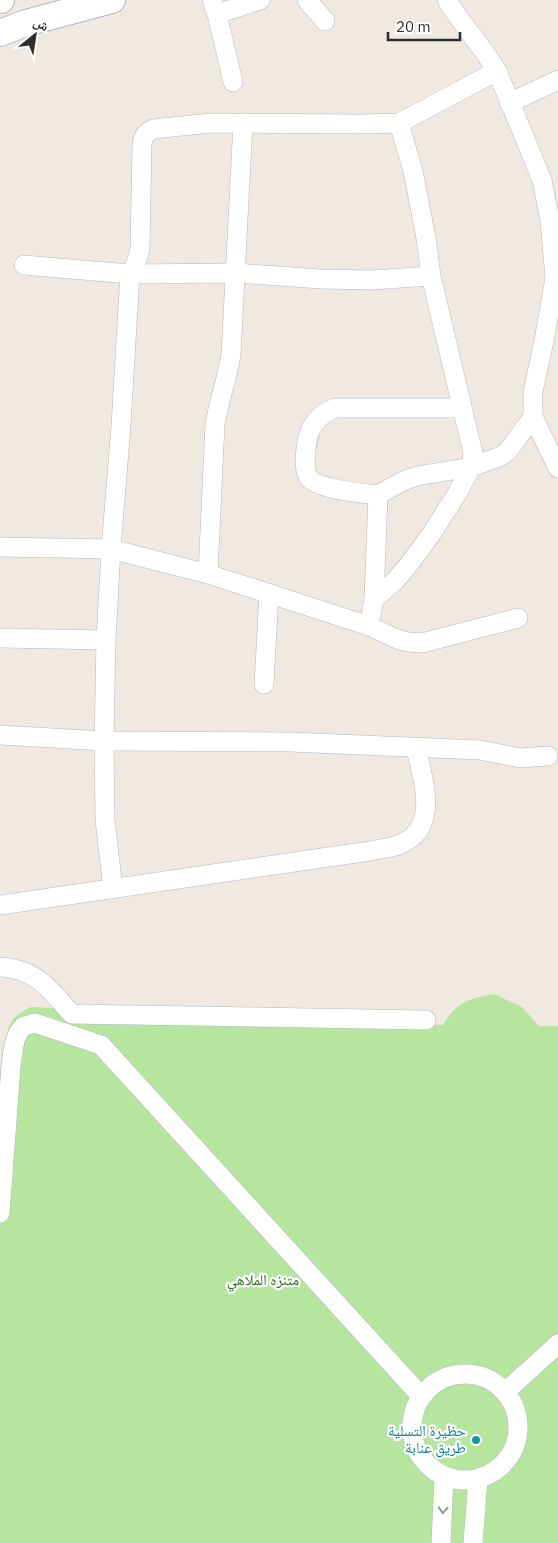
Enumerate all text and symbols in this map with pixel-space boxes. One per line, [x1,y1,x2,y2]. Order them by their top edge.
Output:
north arrow [10,10,60,60]
scale bar [388,10,460,42]
text: ش [31,12,53,35]
text: 20 m [396,17,431,36]
park label: متنزه الملاهي [227,1270,299,1292]
place label: حظيرة التسلية طريق عنابة [388,1421,466,1458]
marker: حظيرة التسلية طريق عنابة [470,1434,482,1446]
one-way arrow [437,1506,448,1514]

